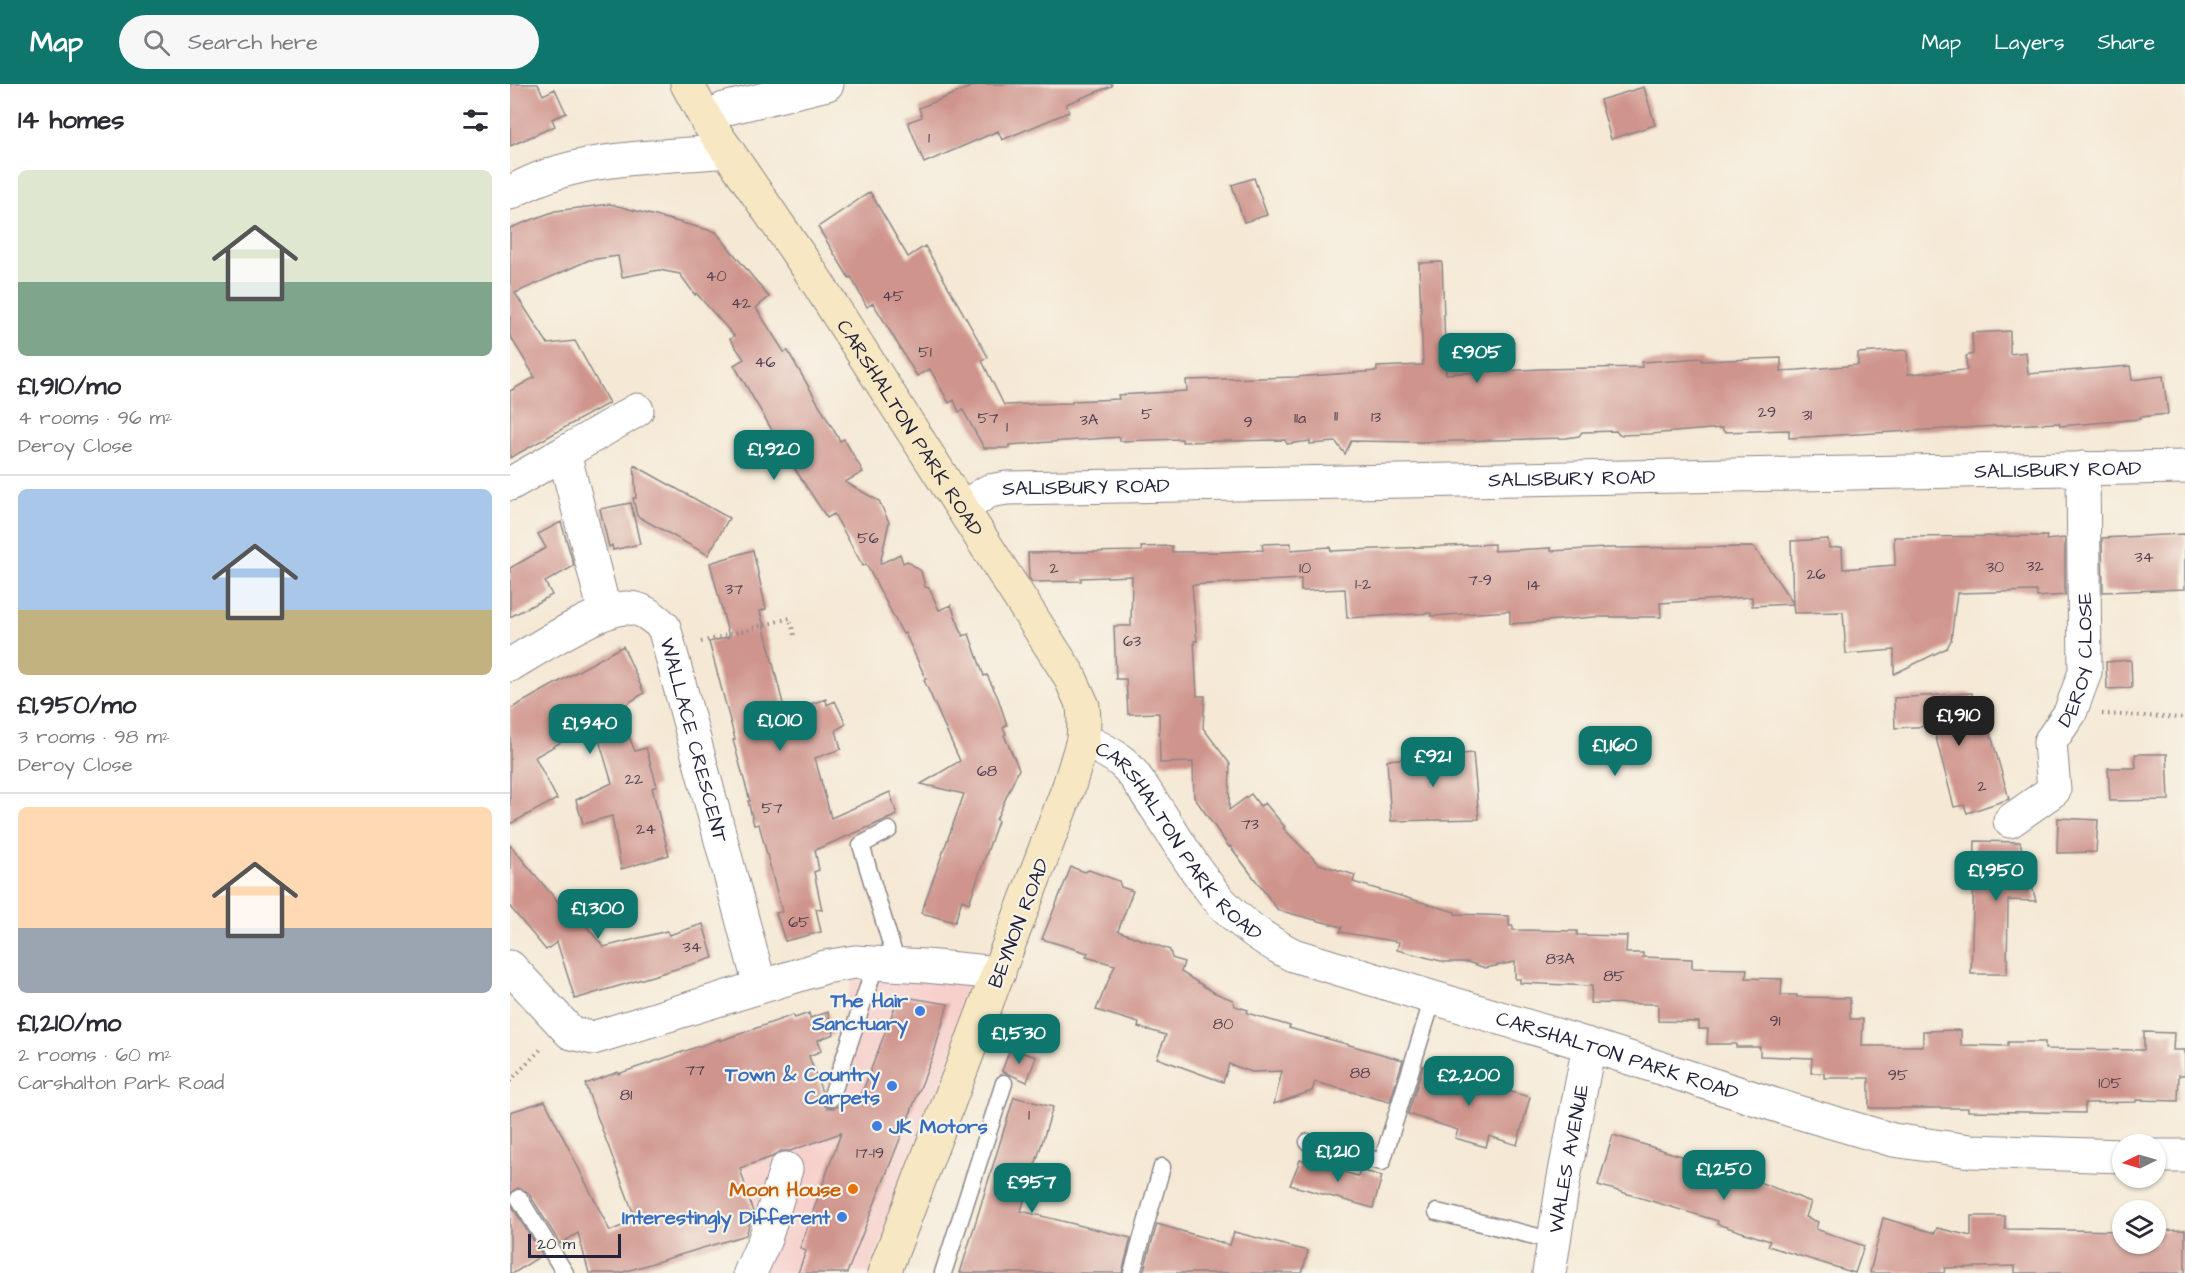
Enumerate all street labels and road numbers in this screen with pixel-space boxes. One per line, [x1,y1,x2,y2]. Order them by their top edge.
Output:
street label: CARSHALTON PARK ROAD [830,314,990,542]
street label: SALISBURY ROAD [1974,455,2142,486]
street label: SALISBURY ROAD [1488,463,1656,494]
street label: SALISBURY ROAD [1002,472,1170,503]
street label: DEROY CLOSE [2051,592,2100,733]
street label: WALLACE CRESCENT [653,635,734,846]
street label: CARSHALTON PARK ROAD [1090,735,1268,948]
street label: BEYNON ROAD [981,855,1057,992]
street label: CARSHALTON PARK ROAD [1492,1005,1742,1107]
street label: WALES AVENUE [1542,1082,1596,1235]

